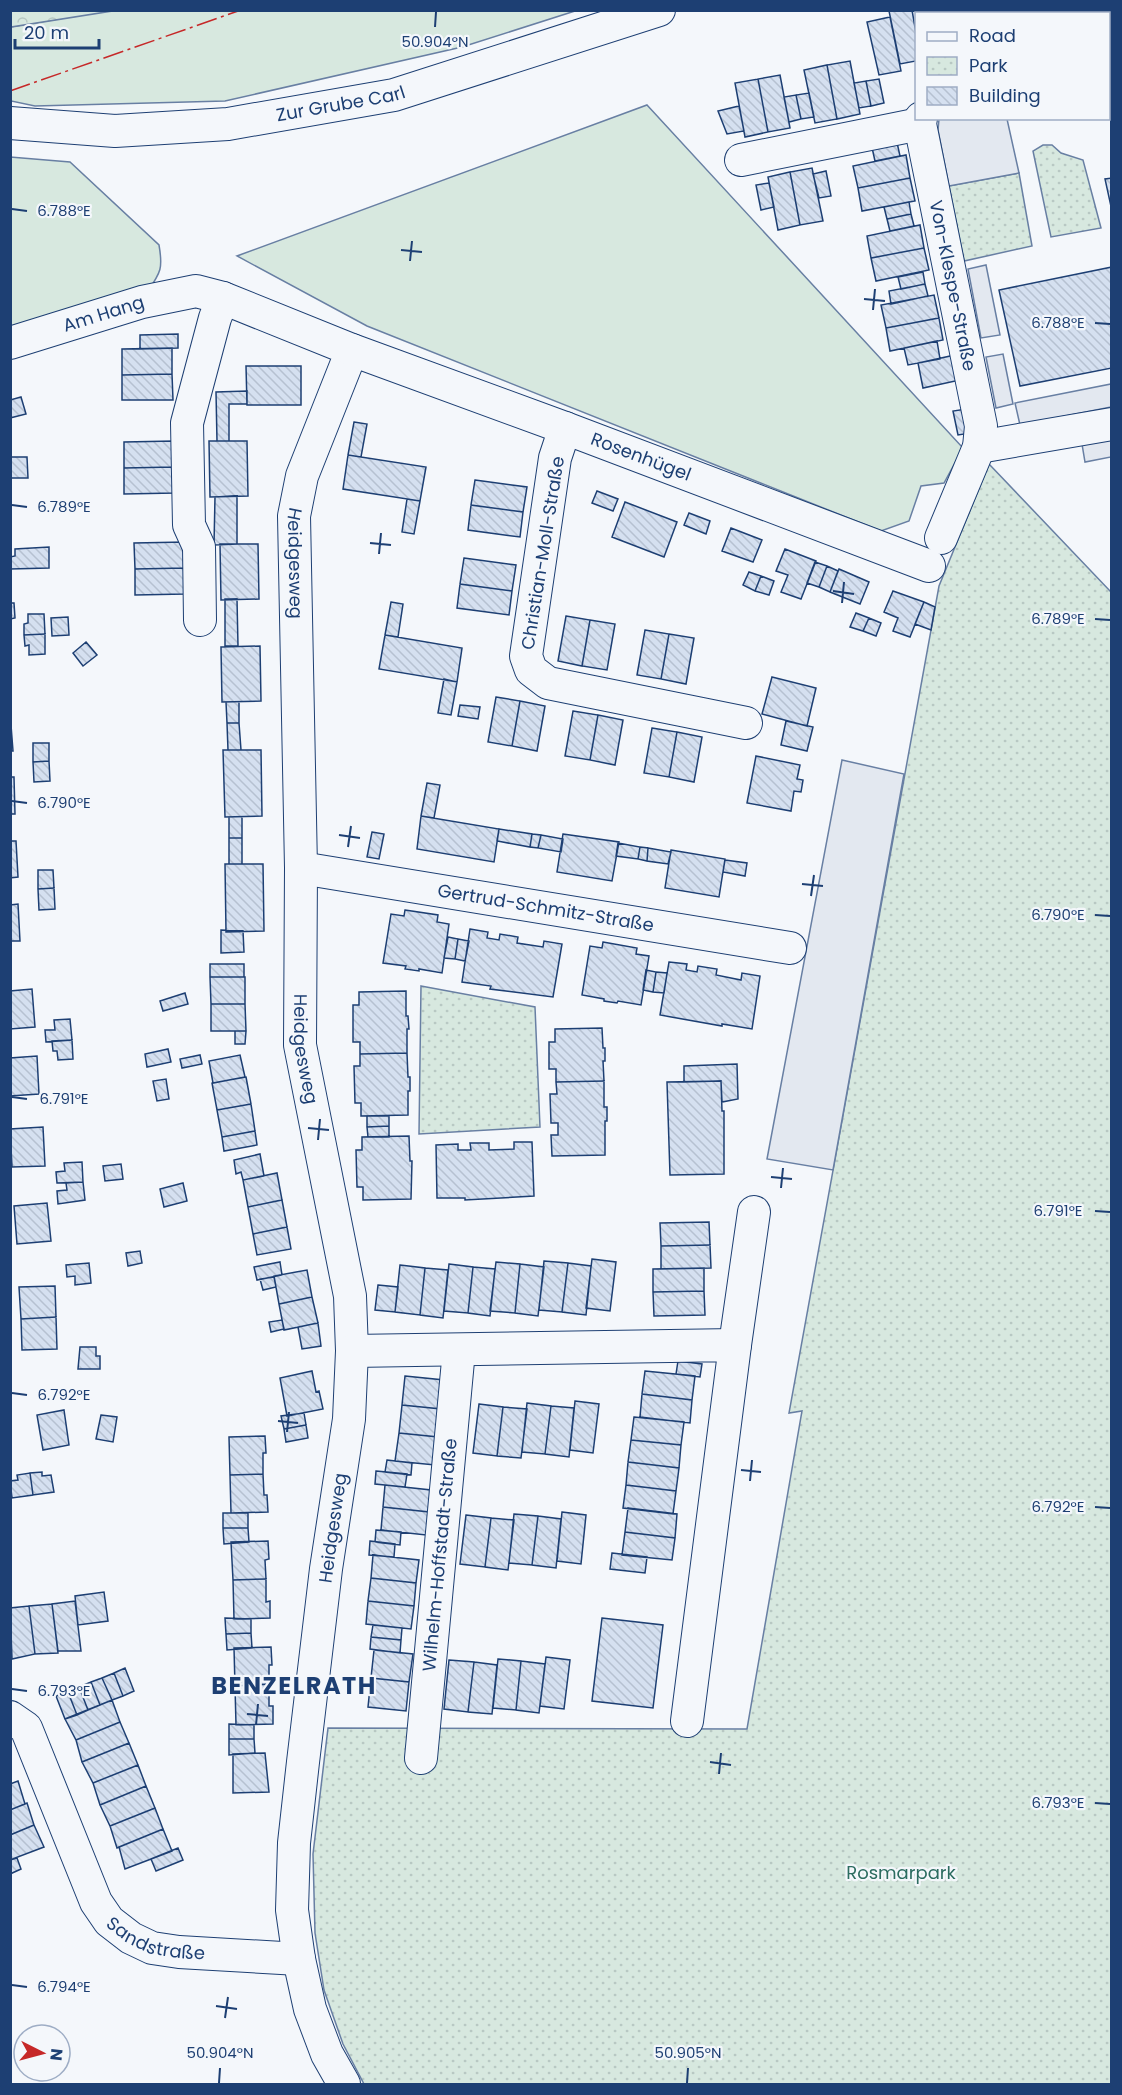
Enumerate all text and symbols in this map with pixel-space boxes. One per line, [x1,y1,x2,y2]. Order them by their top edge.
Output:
scale bar [15,12,99,50]
legend [915,12,1110,120]
text: 20 m [24,20,69,45]
text: Road [969,23,1016,48]
text: 50.904°N [402,31,469,52]
text: Park [969,53,1008,78]
street label: Zur Grube Carl [274,79,408,127]
text: Building [969,83,1041,108]
street label: Von-Klespe-Straße [924,198,983,373]
text: 6.788°E [37,200,91,221]
street label: Am Hang [60,289,147,338]
text: 6.788°E [1031,312,1085,333]
street label: Rosenhügel [587,426,695,487]
street label: Christian-Moll-Straße [515,454,570,652]
text: 6.789°E [37,496,91,517]
street label: Heidgesweg [281,506,309,619]
text: 6.789°E [1031,608,1085,629]
text: 6.790°E [37,792,91,813]
street label: Gertrud-Schmitz-Straße [436,878,656,938]
text: 6.790°E [1031,904,1085,925]
street label: Heidgesweg [288,994,324,1106]
text: 6.791°E [40,1088,88,1109]
text: 6.791°E [1034,1200,1082,1221]
text: 6.792°E [38,1384,90,1405]
street label: Wilhelm-Hoffstadt-Straße [416,1437,463,1673]
street label: Heidgesweg [312,1471,353,1585]
text: 6.792°E [1032,1496,1084,1517]
district label: BENZELRATH [211,1669,377,1702]
text: 6.793°E [38,1680,91,1701]
text: 6.793°E [1032,1792,1085,1813]
park label: Rosmarpark [846,1860,957,1885]
street label: Sandstraße [101,1910,206,1965]
text: 6.794°E [37,1976,91,1997]
north arrow [12,2023,72,2083]
text: 50.904°N [187,2042,254,2063]
text: 50.905°N [655,2042,721,2063]
text: N [44,2047,68,2062]

